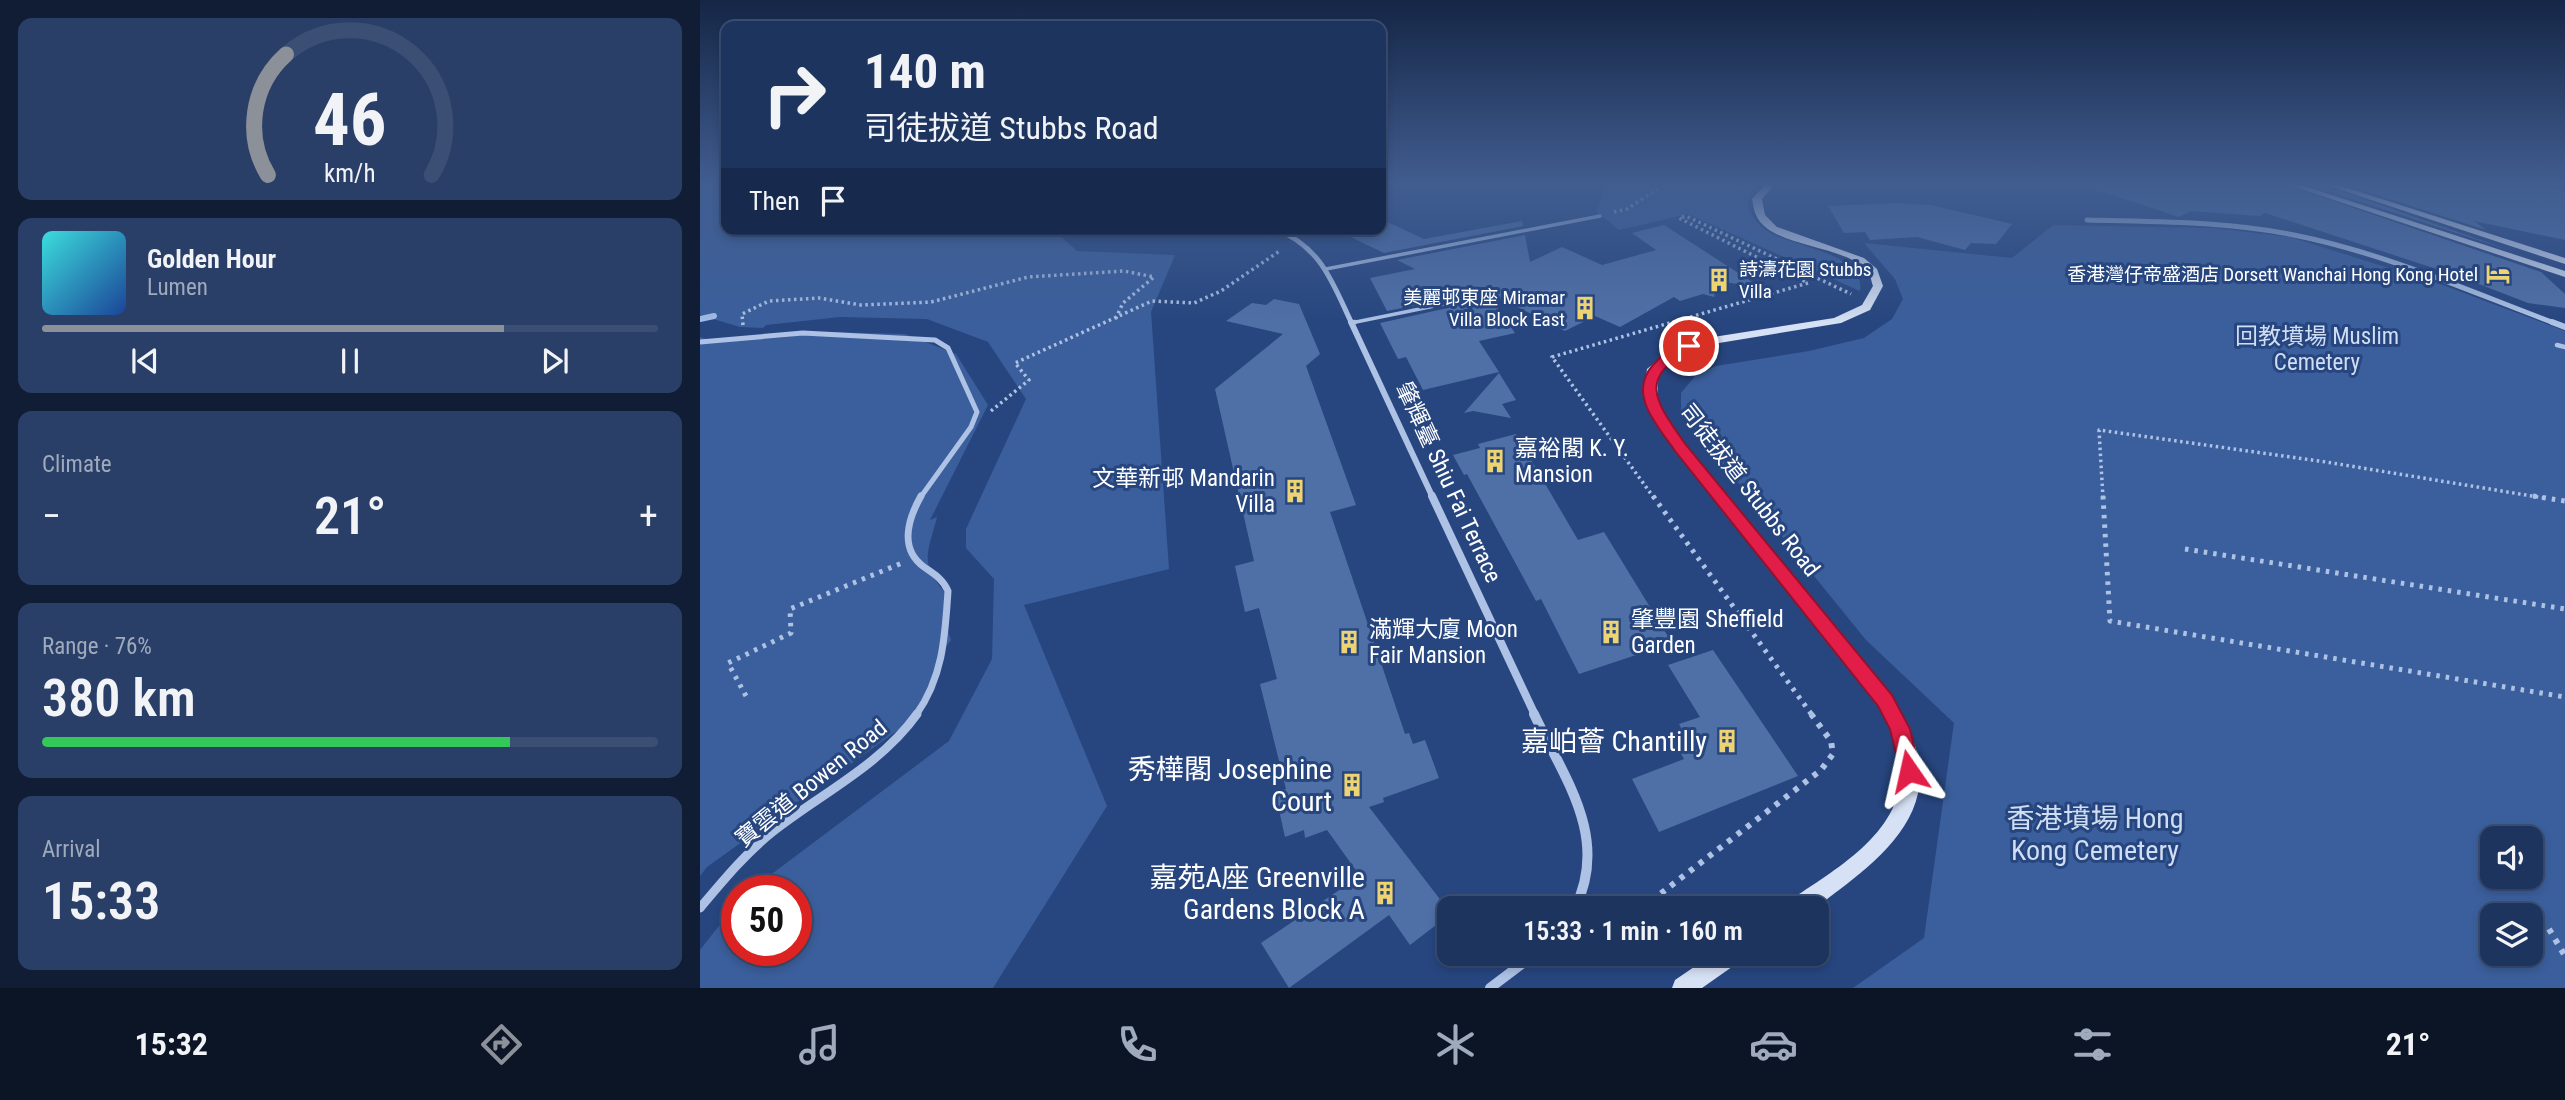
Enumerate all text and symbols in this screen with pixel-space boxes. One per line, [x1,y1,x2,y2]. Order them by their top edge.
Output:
text: 140 m [864,43,986,100]
icon: right [749,49,840,140]
text: 46 [313,77,387,163]
text: 司徒拔道 Stubbs Road [864,109,1159,147]
text: km/h [324,159,376,188]
icon: arrive [814,182,852,220]
text: Then [749,186,800,216]
text: Golden Hour [147,244,276,274]
place label: 詩濤花園 Stubbs Villa [1739,258,1871,303]
hotel icon: 香港灣仔帝盛酒店 Dorsett Wanchai Hong Kong Hotel [2484,260,2512,288]
place label: 香港灣仔帝盛酒店 Dorsett Wanchai Hong Kong Hotel [2067,263,2478,286]
building icon: 詩濤花園 Stubbs Villa [1705,266,1733,294]
text: Lumen [147,274,208,301]
place label: 美麗邨東座 Miramar Villa Block East [1403,286,1565,331]
building icon: 美麗邨東座 Miramar Villa Block East [1571,294,1599,322]
pin [1659,316,1719,376]
park label: 回教墳場 Muslim Cemetery [2235,323,2399,376]
icon: arrive [1670,327,1708,365]
icon: previous [126,342,164,380]
icon: pause [331,342,369,380]
icon: next [536,342,574,380]
street label: 肇輝臺 Shiu Fai Terrace [1390,378,1507,587]
street label: 司徒拔道 Stubbs Road [1674,399,1825,582]
place label: 嘉裕閣 K. Y. Mansion [1515,435,1629,488]
building icon: 嘉裕閣 K. Y. Mansion [1481,447,1509,475]
text: Climate [42,451,112,478]
place label: 文華新邨 Mandarin Villa [1092,465,1275,518]
building icon: 文華新邨 Mandarin Villa [1281,477,1309,505]
text: 21° [314,486,386,547]
text: − [42,494,61,538]
text: + [639,494,658,538]
place label: 肇豐園 Sheffield Garden [1631,606,1784,659]
place label: 滿輝大廈 Moon Fair Mansion [1369,616,1518,669]
building icon: 肇豐園 Sheffield Garden [1597,618,1625,646]
building icon: 滿輝大廈 Moon Fair Mansion [1335,628,1363,656]
text: Range · 76% [42,633,152,660]
text: 380 km [42,668,196,729]
street label: 寶雲道 Bowen Road [730,714,892,853]
place label: 嘉岶薈 Chantilly [1521,725,1707,758]
building icon: 嘉岶薈 Chantilly [1713,727,1741,755]
position arrow [1872,734,1946,808]
place label: 秀樺閣 Josephine Court [1128,753,1332,818]
building icon: 秀樺閣 Josephine Court [1338,771,1366,799]
park label: 香港墳場 Hong Kong Cemetery [2006,802,2184,867]
map controls [2480,826,2543,966]
button: sound [2480,826,2543,889]
text: Arrival [42,836,101,863]
place label: 嘉苑A座 Greenville Gardens Block A [1149,861,1365,926]
text: 15:33 [42,871,160,932]
speed limit sign: 50 [721,875,812,966]
building icon: 嘉苑A座 Greenville Gardens Block A [1371,879,1399,907]
button: layers [2480,903,2543,966]
text: 15:33 · 1 min · 160 m [1523,916,1743,946]
icon: directions [477,1020,526,1069]
icon: music [795,1020,844,1069]
icon: phone [1113,1020,1162,1069]
icon: climate [1431,1020,1480,1069]
icon: car [1749,1020,1798,1069]
icon: filters [2068,1020,2117,1069]
text: 15:32 [135,1025,208,1063]
text: 21° [2386,1025,2430,1063]

